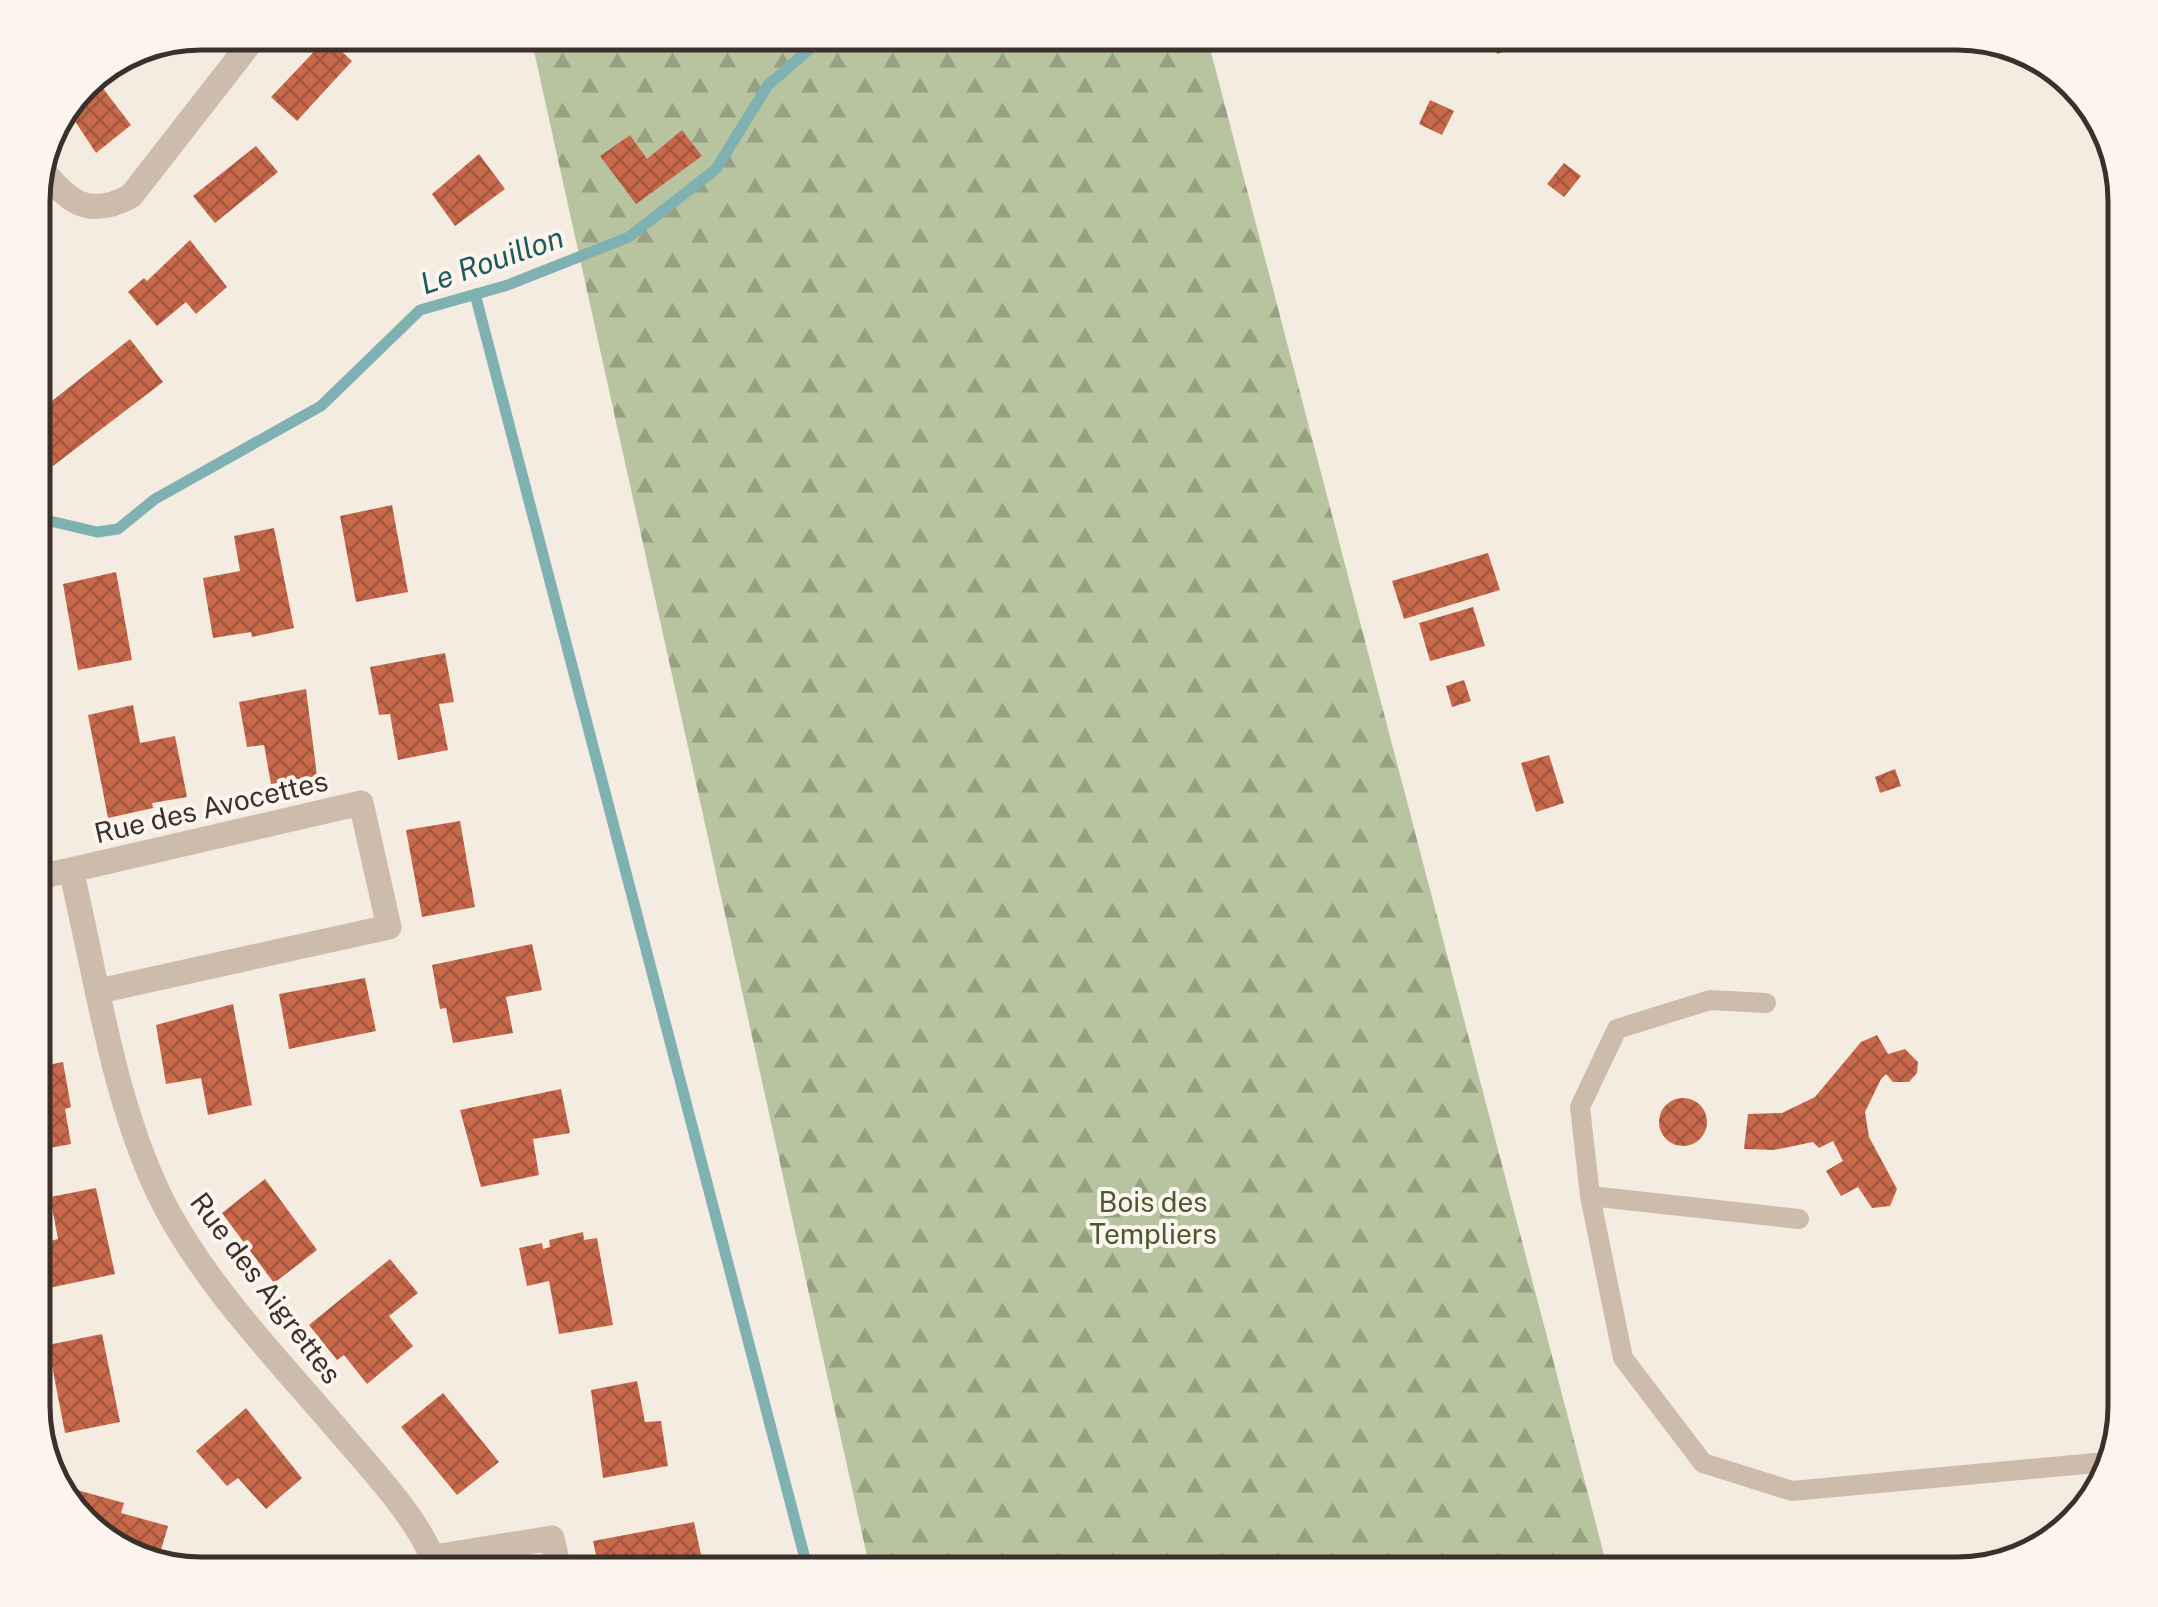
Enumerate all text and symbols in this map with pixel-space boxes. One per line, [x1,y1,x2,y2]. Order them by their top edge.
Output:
water label: Le Rouillon [415,219,568,301]
street label: Rue des Avocettes [91,764,331,849]
park label: Bois des Templiers [1089,1185,1217,1250]
street label: Rue des Aigrettes [184,1186,349,1390]

